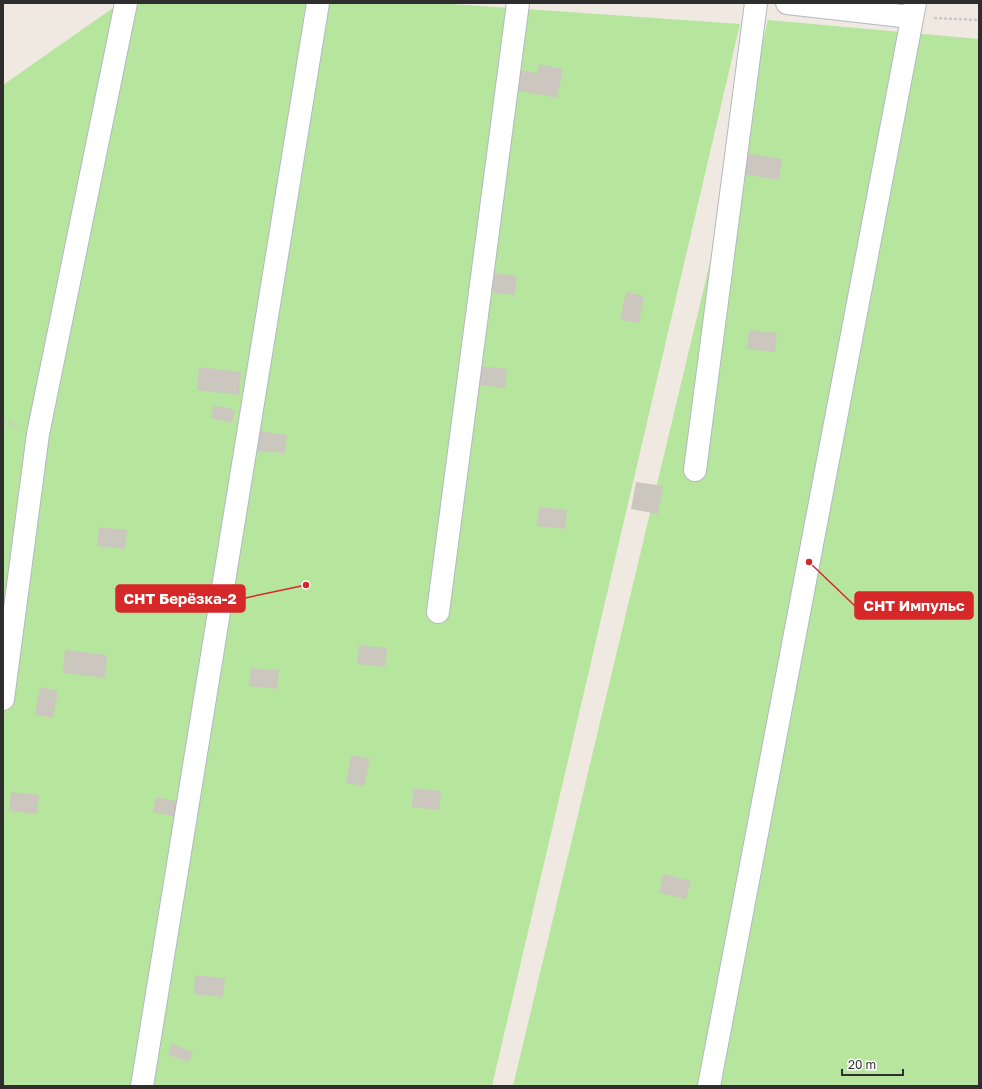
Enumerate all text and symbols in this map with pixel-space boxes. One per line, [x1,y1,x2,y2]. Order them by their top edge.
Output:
callout: СНТ Берёзка-2 [116,585,245,612]
text: СНТ Берёзка-2 [123,589,237,607]
callout: СНТ Импульс [855,592,973,619]
text: СНТ Импульс [863,596,965,614]
scale bar [842,1051,903,1077]
text: 20 m [848,1057,876,1072]

